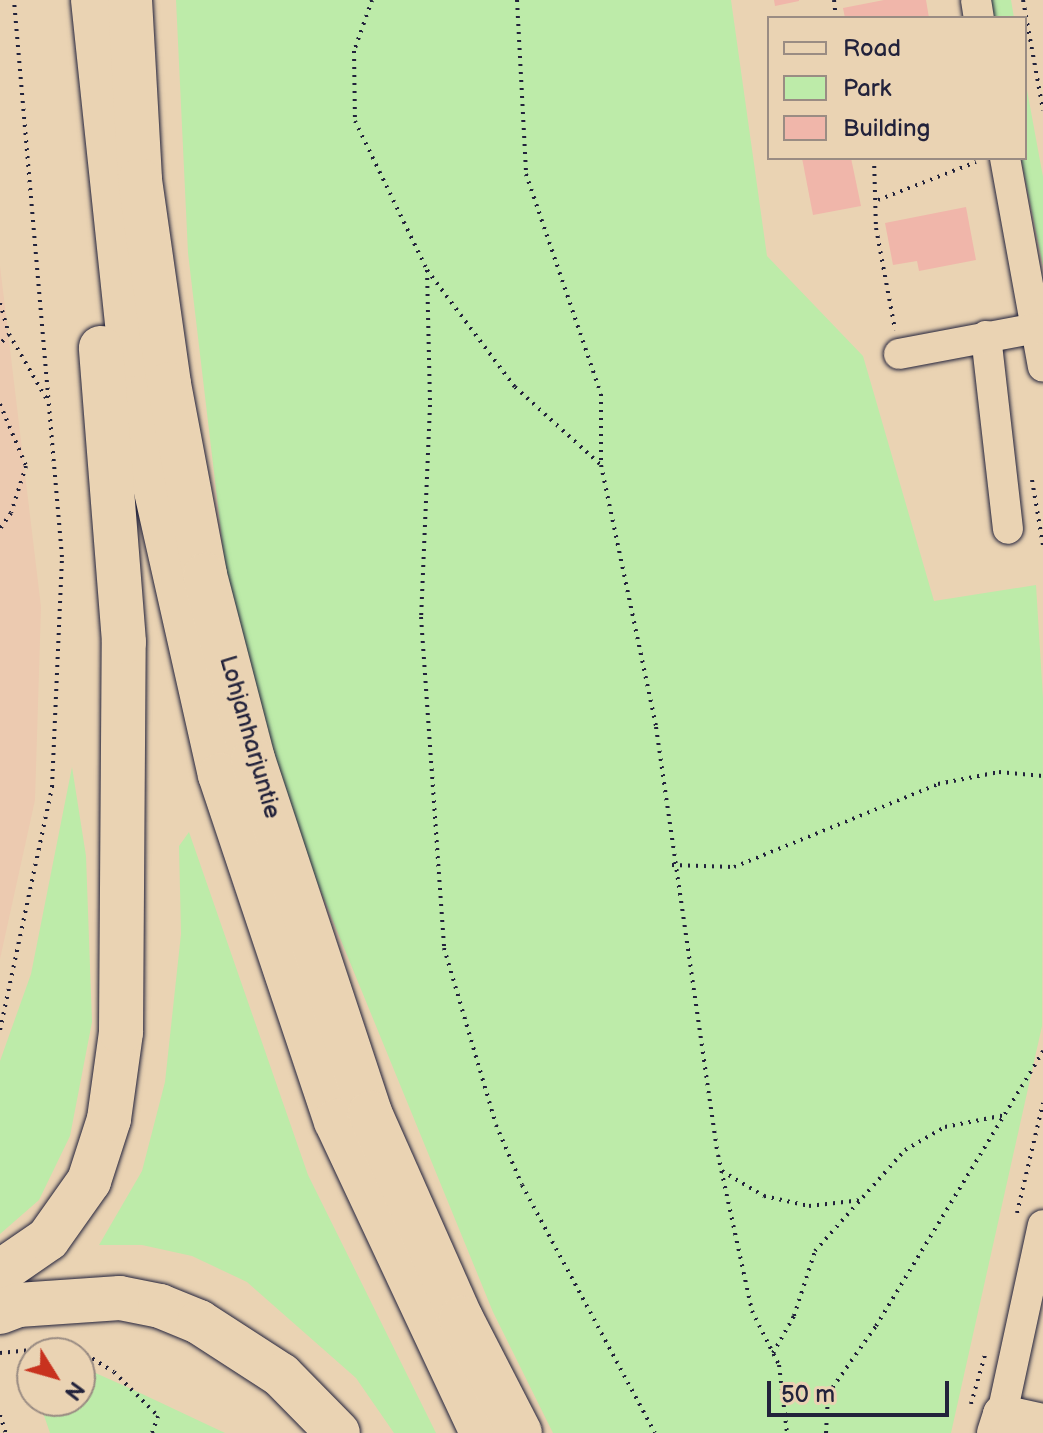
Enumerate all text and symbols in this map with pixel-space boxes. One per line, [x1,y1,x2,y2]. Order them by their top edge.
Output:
legend [767,16,1027,160]
text: Road [843,34,901,63]
text: Park [843,74,891,103]
text: Building [843,114,930,143]
street label: Lohjanharjuntie [213,652,287,822]
north arrow [16,1337,96,1417]
scale bar [771,1365,953,1415]
text: N [58,1376,90,1405]
text: 50 m [781,1380,835,1409]

